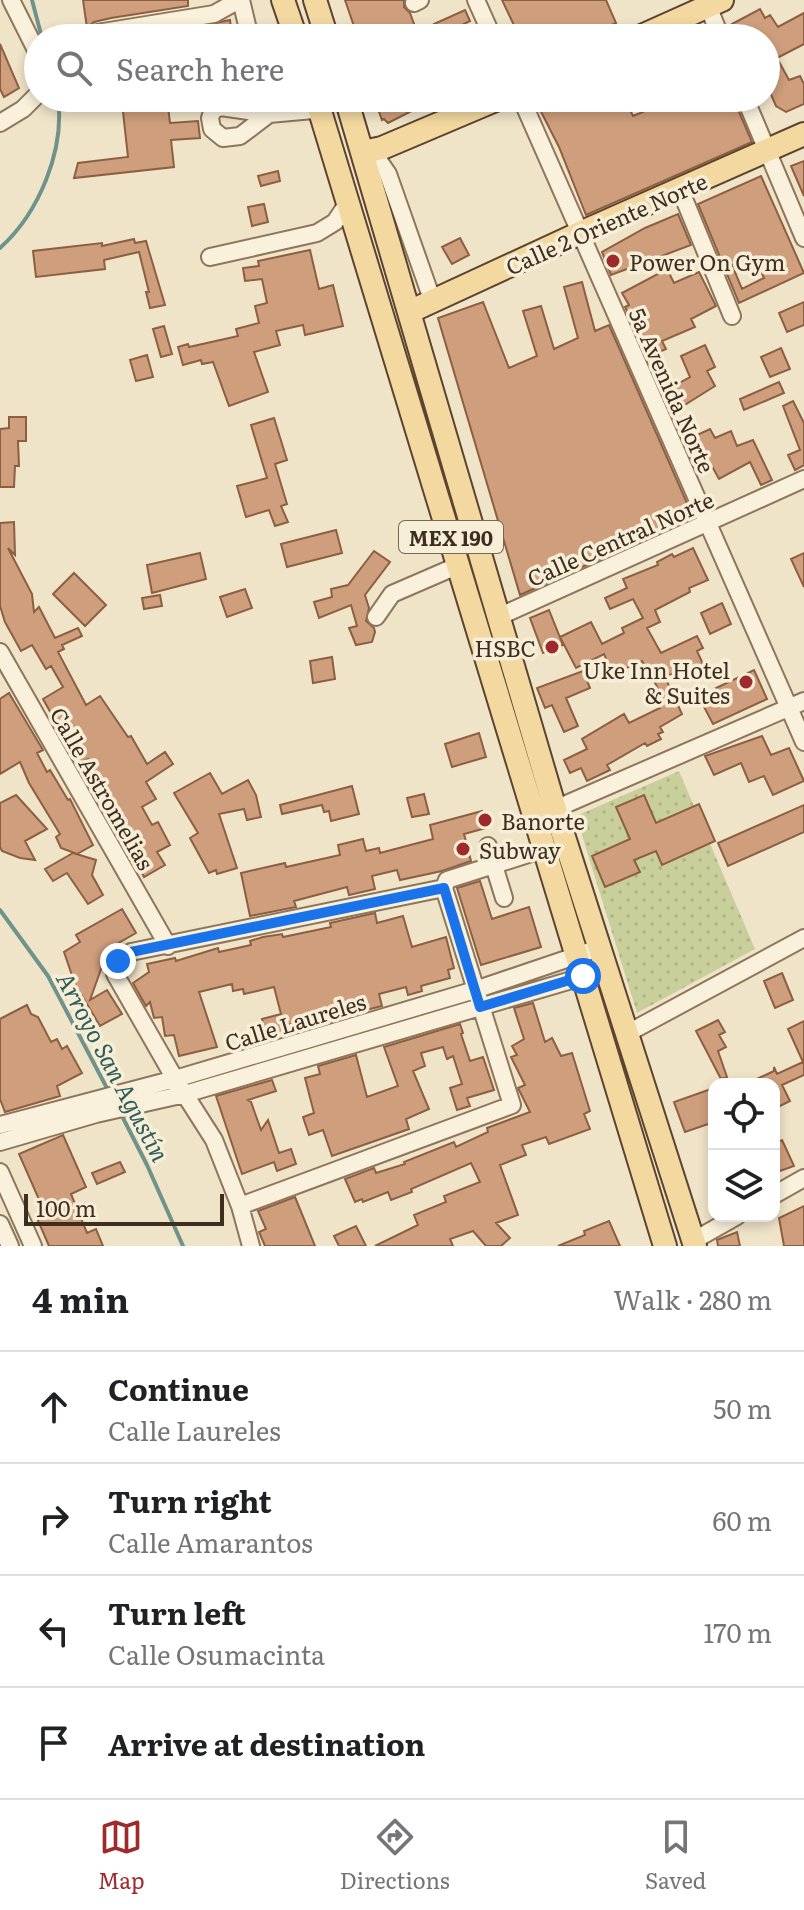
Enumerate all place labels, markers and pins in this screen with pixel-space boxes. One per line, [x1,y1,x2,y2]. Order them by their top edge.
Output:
place label: Power On Gym [629,245,785,278]
marker: Power On Gym [604,252,622,270]
place label: HSBC [474,631,536,664]
marker: HSBC [543,638,561,656]
place label: Uke Inn Hotel & Suites [583,653,730,711]
marker: Uke Inn Hotel & Suites [737,673,755,691]
place label: Banorte [501,804,585,837]
marker: Banorte [476,811,494,829]
place label: Subway [479,833,561,866]
marker: Subway [454,840,472,858]

